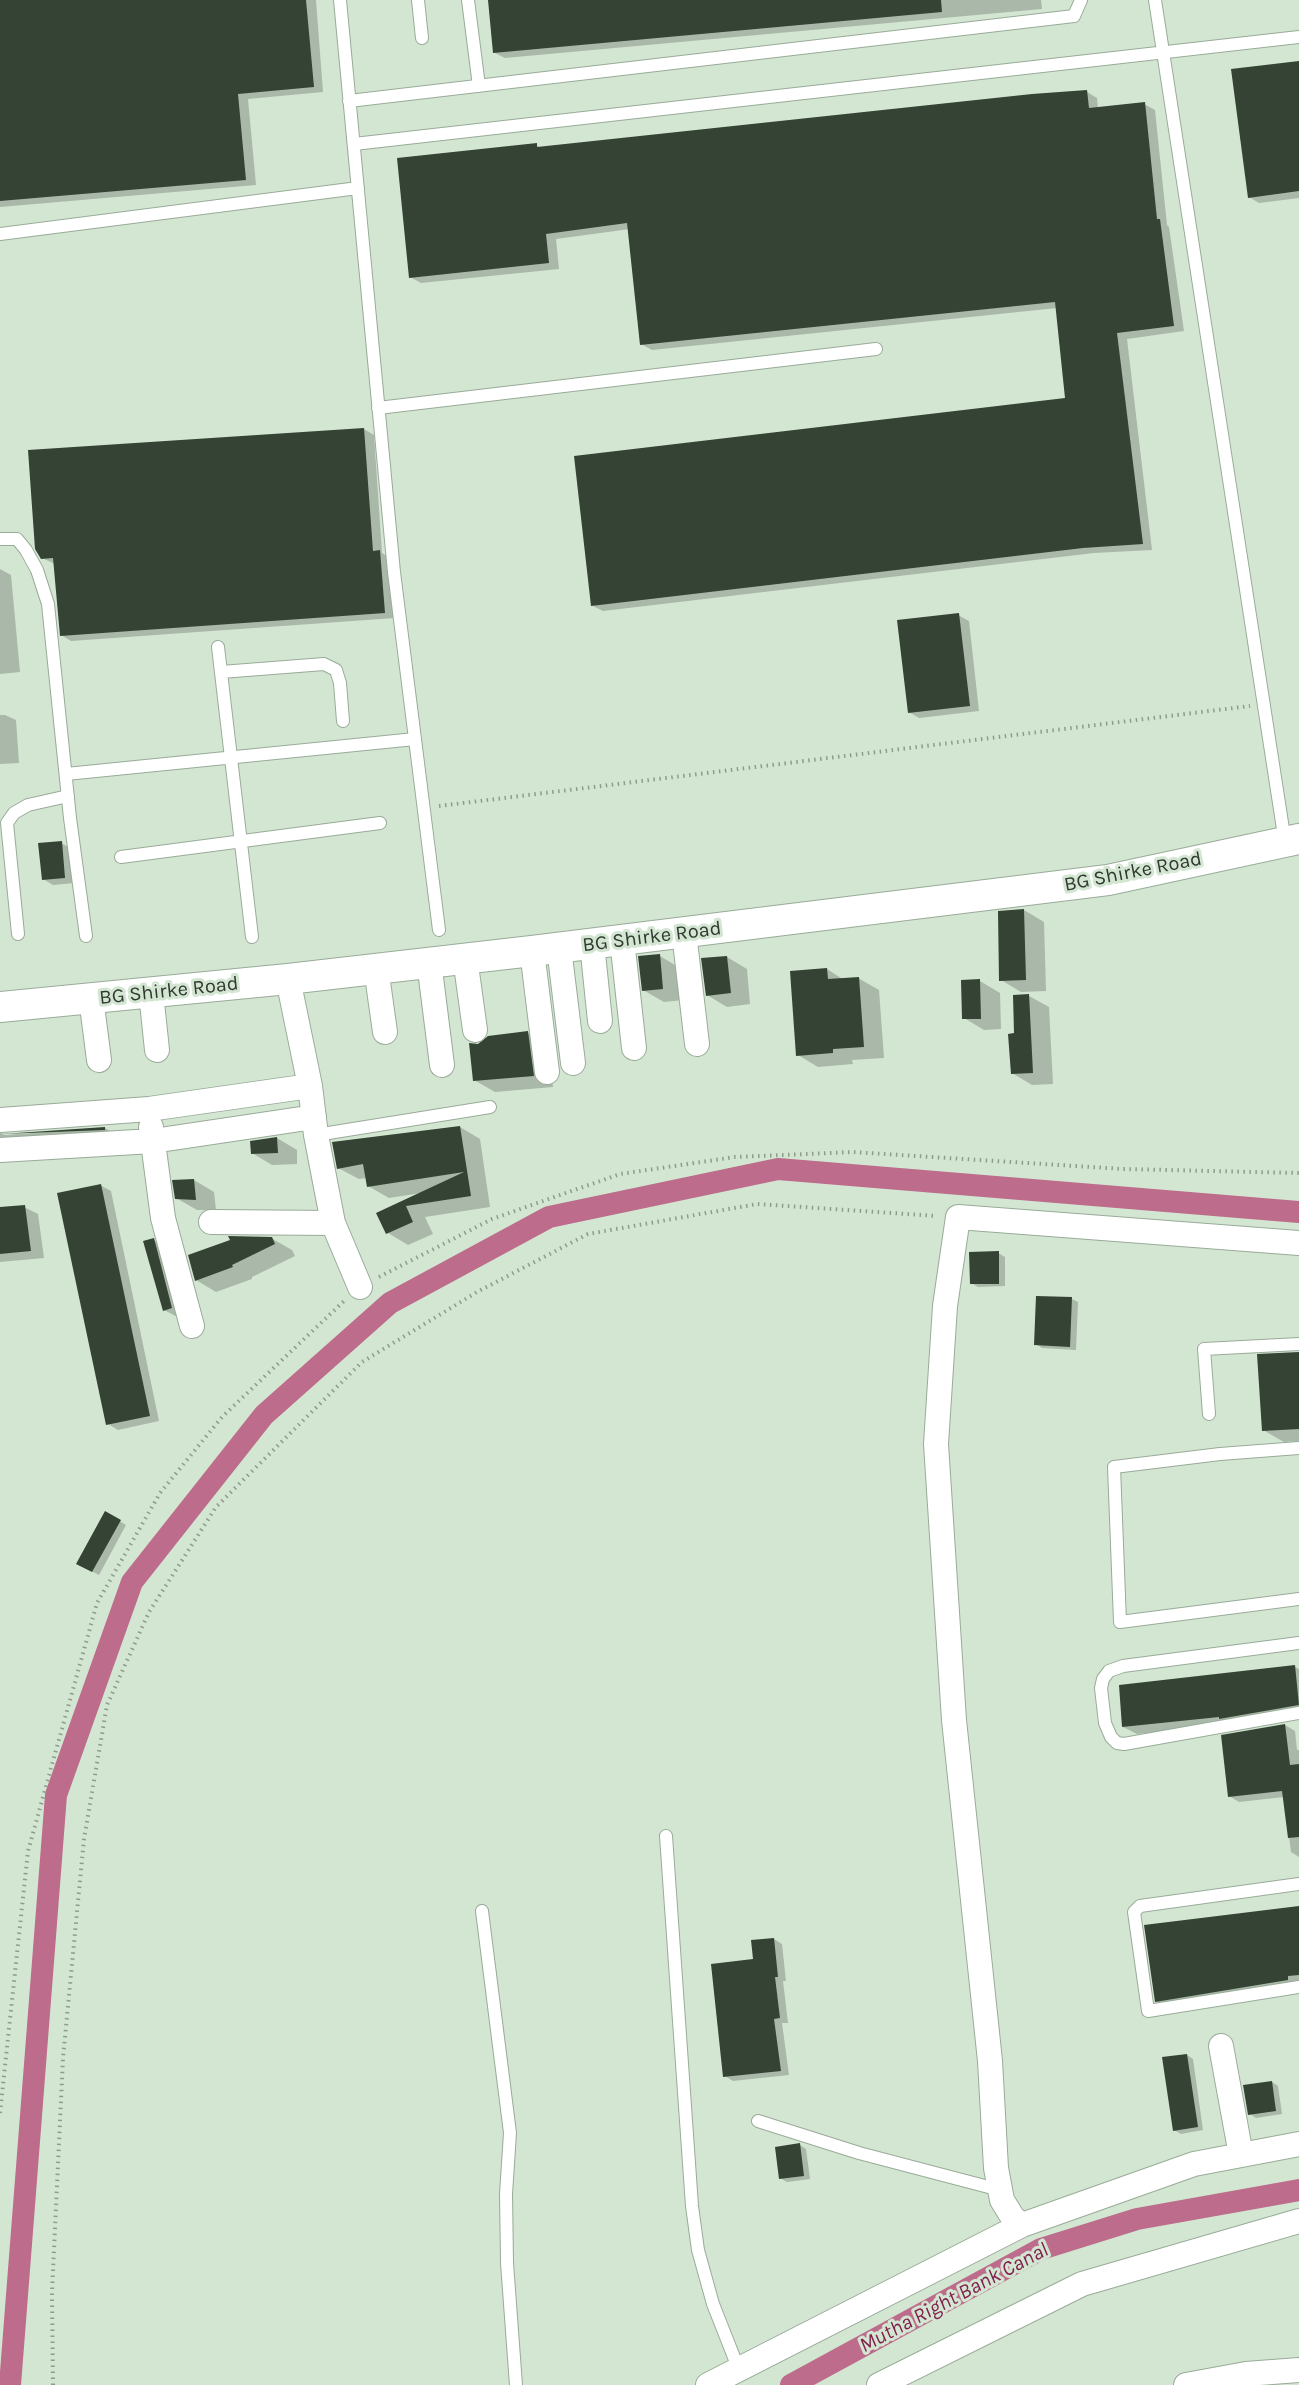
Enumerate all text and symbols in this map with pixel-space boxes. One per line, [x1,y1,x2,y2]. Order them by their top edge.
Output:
street label: BG Shirke Road [1062,847,1204,897]
street label: BG Shirke Road [581,917,723,957]
street label: BG Shirke Road [98,972,240,1010]
water label: Mutha Right Bank Canal [855,2237,1053,2359]

